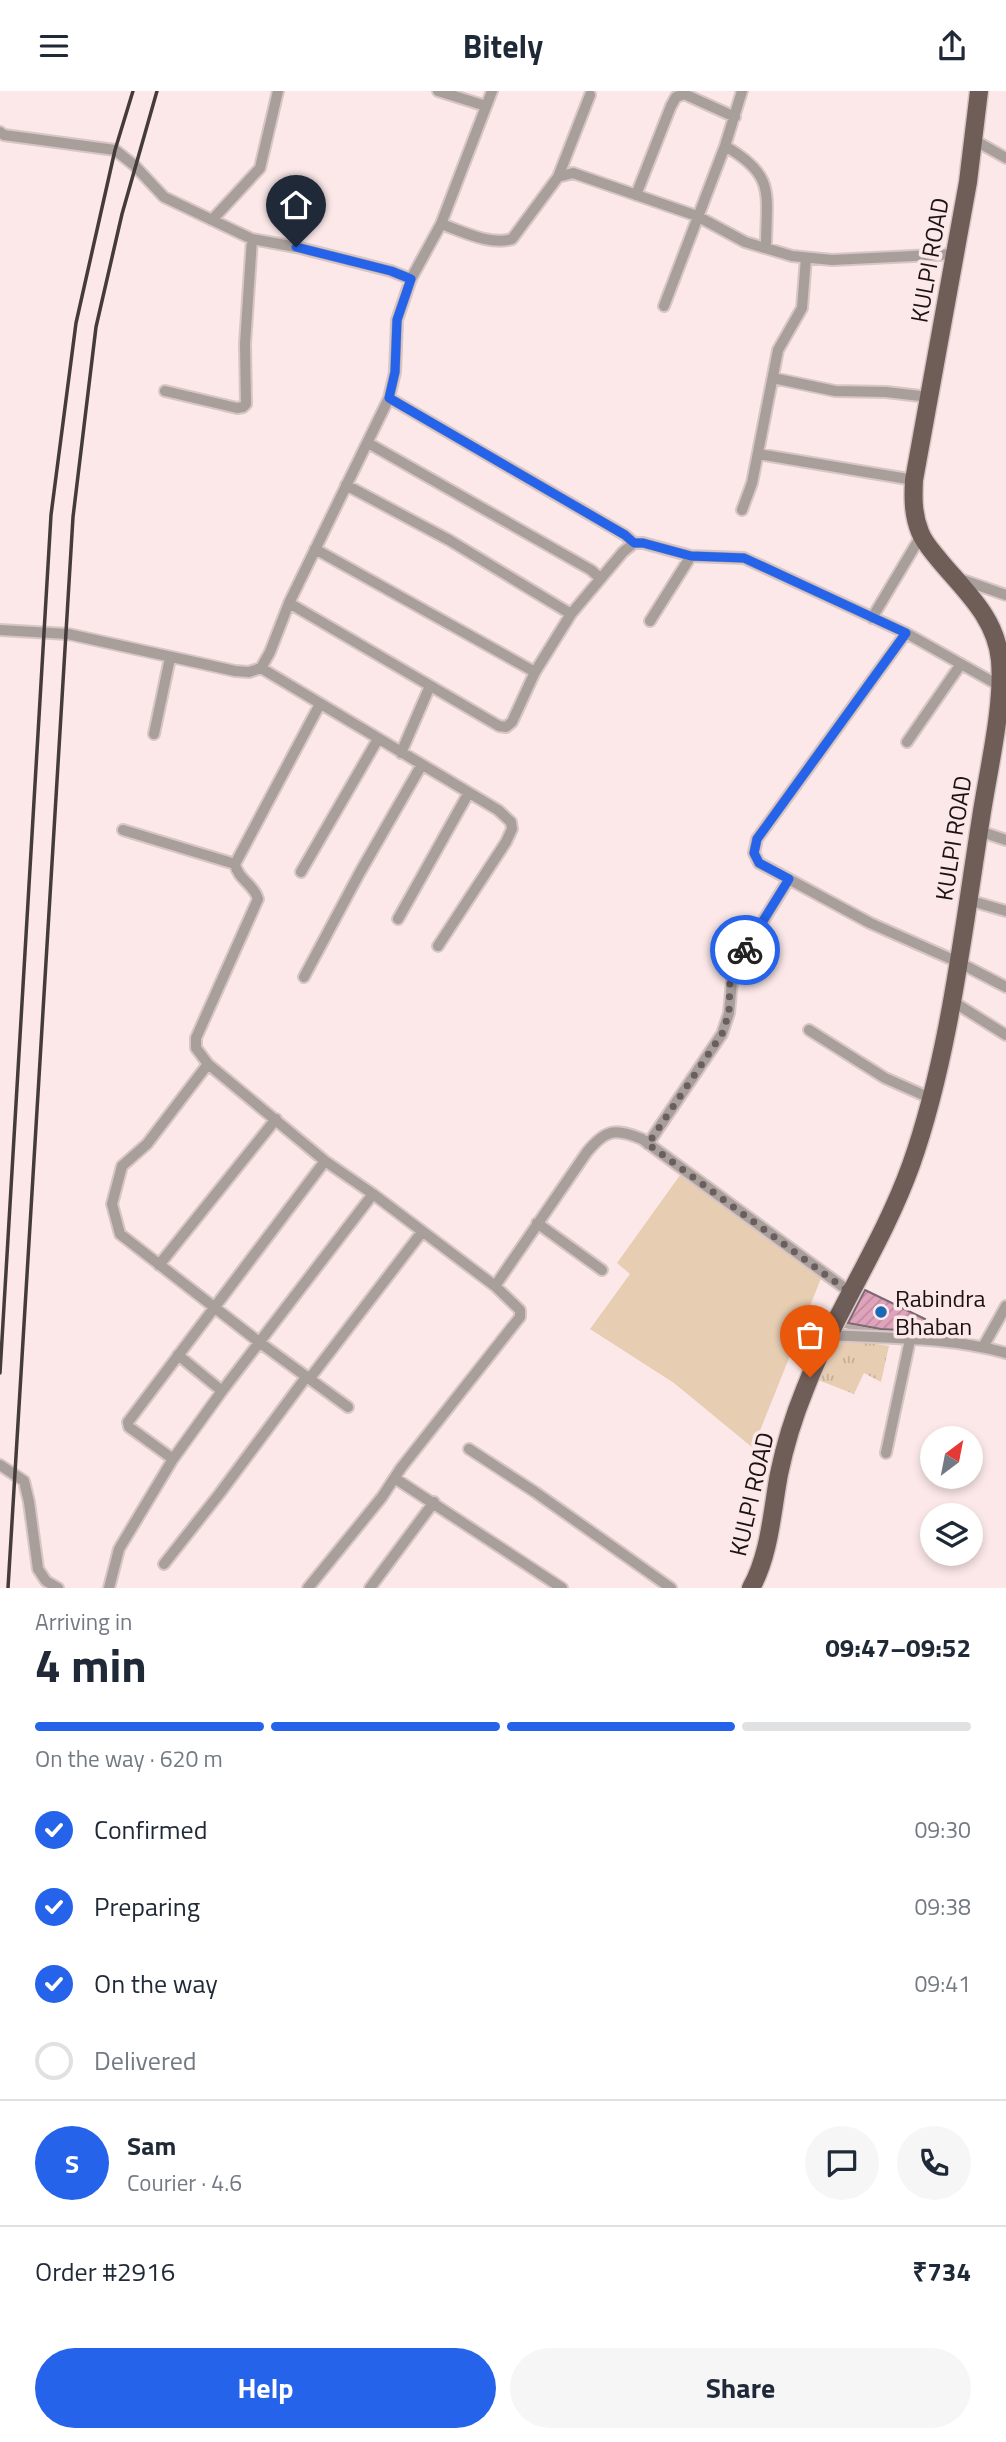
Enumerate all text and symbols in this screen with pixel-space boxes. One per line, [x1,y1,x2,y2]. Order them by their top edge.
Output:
text: Bitely [463,22,543,70]
icon: menu [35,27,73,65]
icon: share [933,27,971,65]
pin [266,175,326,247]
icon: home [277,186,315,224]
street label: KULPI ROAD [900,195,958,325]
street label: KULPI ROAD [925,773,981,903]
courier [710,915,780,985]
icon: bike [726,931,764,969]
place label: Rabindra Bhaban [895,1280,986,1344]
marker: Rabindra Bhaban [873,1304,889,1320]
pin [780,1305,840,1377]
icon: bag [791,1316,829,1354]
north arrow [920,1426,984,1489]
map controls [920,1426,983,1566]
street label: KULPI ROAD [719,1428,783,1560]
button: layers [920,1503,983,1566]
text: Arriving in [35,1604,132,1639]
text: 09:47–09:52 [825,1628,971,1667]
text: 4 min [35,1630,147,1700]
text: On the way · 620 m [35,1741,223,1776]
text: Confirmed [94,1810,208,1849]
icon: check [35,1811,73,1849]
text: 09:30 [914,1812,971,1847]
text: Preparing [94,1887,200,1926]
icon: check [35,1888,73,1926]
text: 09:38 [914,1889,971,1924]
text: On the way [94,1964,218,2003]
icon: check [35,1965,73,2003]
text: 09:41 [914,1966,971,2001]
text: Delivered [94,2041,197,2080]
text: Sam [127,2126,176,2165]
button: chat [805,2126,879,2200]
button: phone [897,2126,971,2200]
text: S [65,2144,79,2183]
text: Courier · 4.6 [127,2165,242,2200]
text: Order #2916 [35,2252,175,2291]
text: ₹734 [912,2252,971,2291]
button: Help [35,2348,496,2428]
button: Share [510,2348,971,2428]

